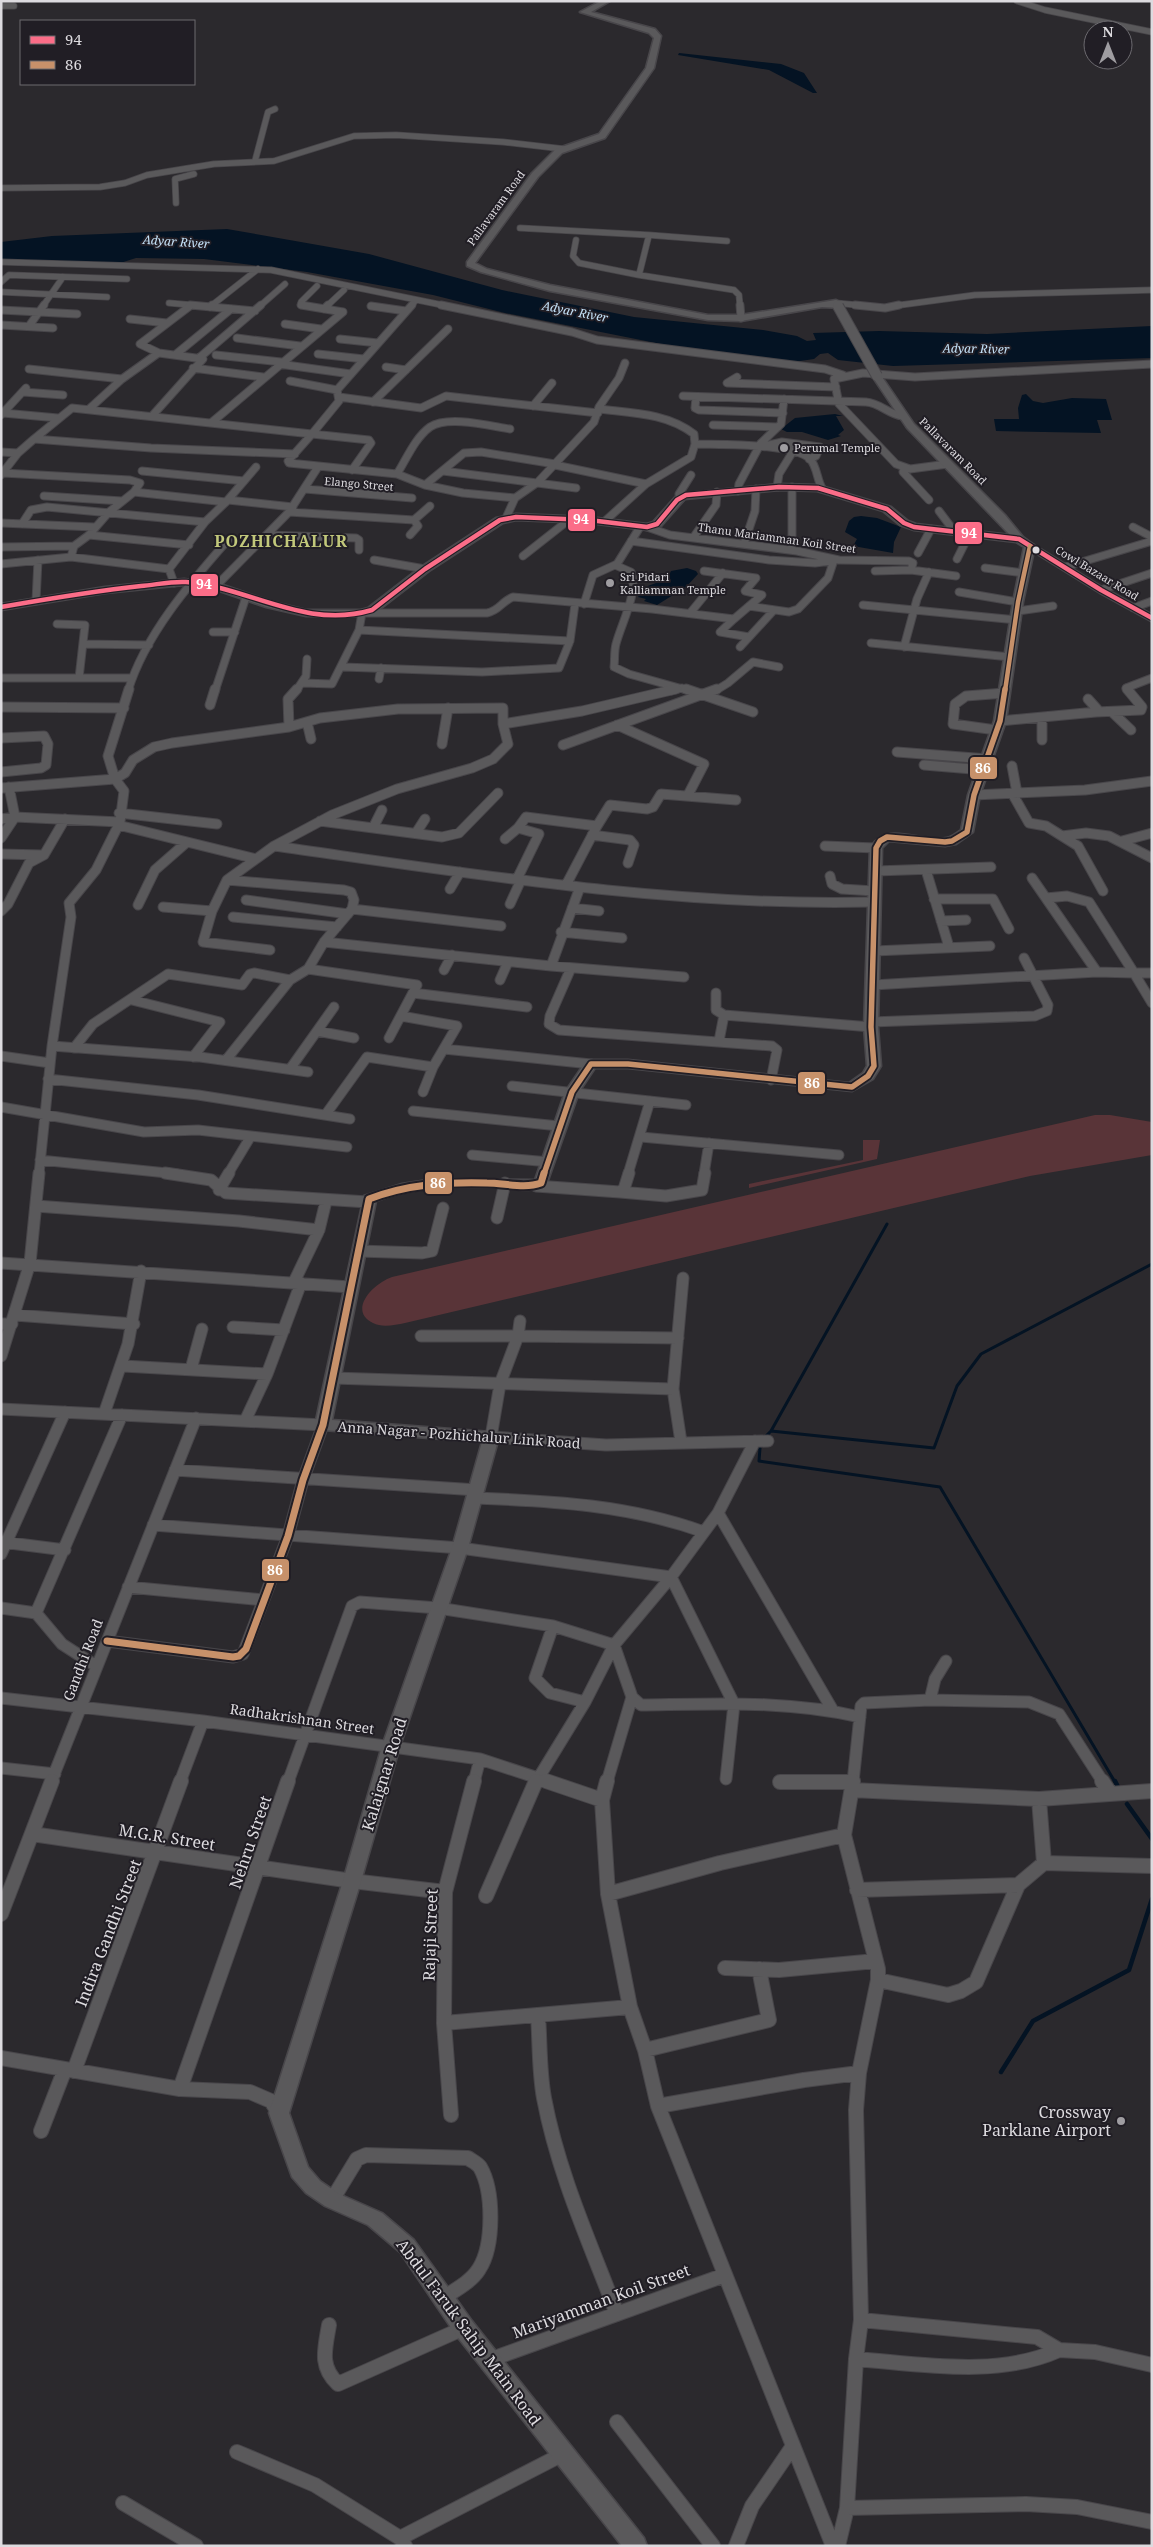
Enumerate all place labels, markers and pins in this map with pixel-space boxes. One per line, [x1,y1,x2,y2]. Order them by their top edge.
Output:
place label: Perumal Temple [794,440,880,455]
marker: Perumal Temple [778,442,790,454]
unlabelled marker [1031,545,1041,555]
place label: Sri Pidari Kalliamman Temple [620,569,726,597]
marker: Sri Pidari Kalliamman Temple [604,577,616,589]
place label: Crossway Parklane Airport [982,2101,1112,2141]
marker: Crossway Parklane Airport [1115,2115,1127,2127]

